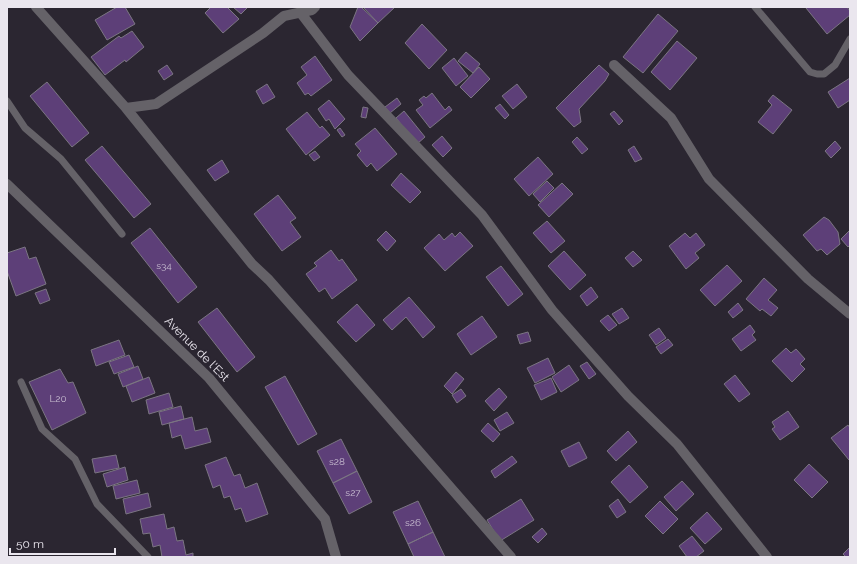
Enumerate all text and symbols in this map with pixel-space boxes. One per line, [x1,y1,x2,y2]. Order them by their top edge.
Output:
house number: s34 [156,260,172,271]
street label: Avenue de l'Est [162,314,232,384]
house number: L20 [49,393,67,404]
house number: s28 [329,456,345,467]
house number: s27 [345,487,361,498]
house number: s26 [405,517,421,528]
scale bar [10,530,115,556]
text: 50 m [16,537,44,551]

